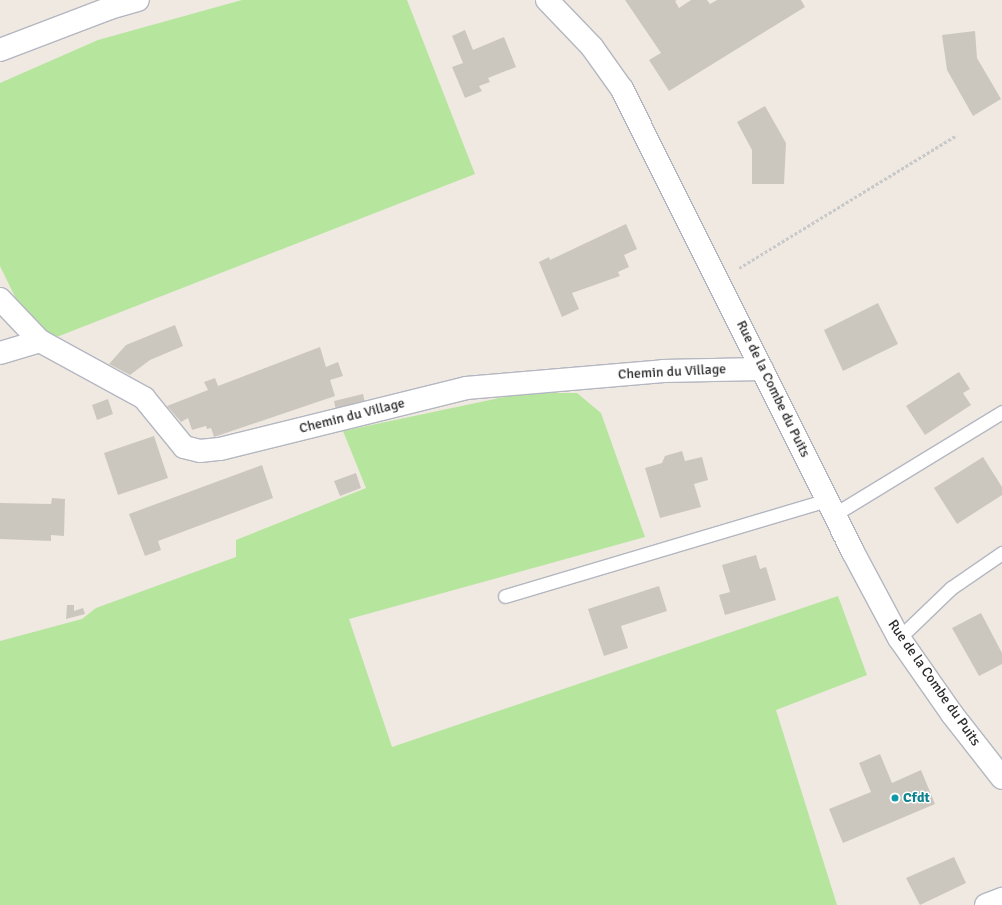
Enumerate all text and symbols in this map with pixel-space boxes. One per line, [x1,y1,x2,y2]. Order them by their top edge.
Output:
street label: Rue de la Combe du Puits [733,318,813,460]
street label: Chemin du Village [617,361,727,383]
street label: Chemin du Village [297,395,407,437]
street label: Rue de la Combe du Puits [884,617,984,749]
place label: Cfdt [903,790,930,806]
marker: Cfdt [890,793,900,803]

